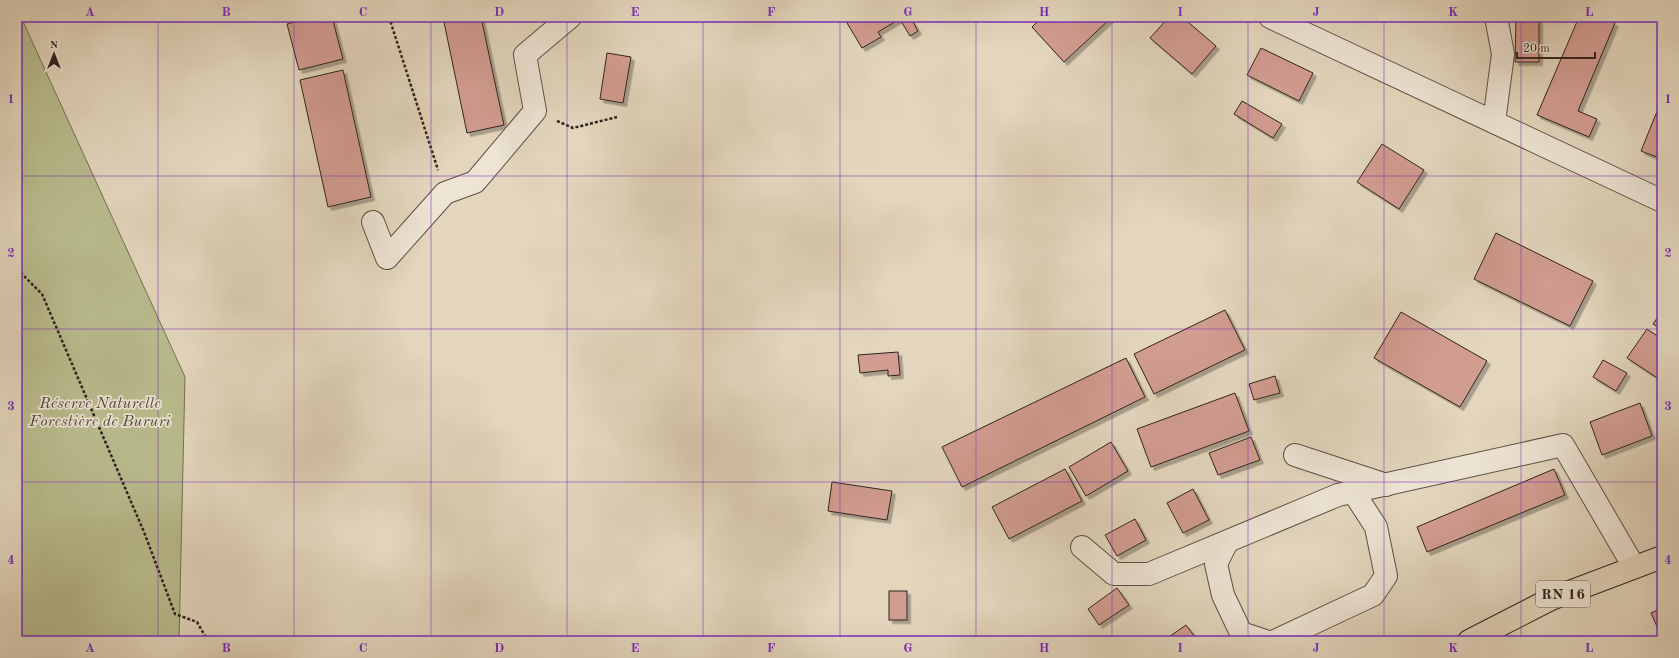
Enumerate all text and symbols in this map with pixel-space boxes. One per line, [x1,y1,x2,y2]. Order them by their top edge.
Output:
text: A [85,6,95,19]
text: B [221,6,231,19]
text: C [359,6,367,19]
text: D [494,6,504,19]
text: E [631,6,640,19]
text: F [767,6,776,19]
text: G [903,6,913,19]
text: H [1039,6,1050,19]
text: I [1177,6,1183,19]
text: J [1312,6,1320,19]
text: K [1448,6,1458,19]
text: L [1585,6,1594,19]
north arrow [34,34,74,74]
scale bar [1517,34,1595,60]
text: N [50,40,59,51]
text: 20 m [1523,43,1550,55]
text: 1 [7,93,15,106]
text: 1 [1664,93,1672,106]
text: 2 [7,247,15,260]
text: 2 [1664,247,1672,260]
park label: Réserve Naturelle Forestière de Bururi [28,396,171,430]
text: 3 [7,400,15,413]
text: 3 [1664,400,1672,413]
text: 4 [7,554,15,567]
text: 4 [1664,554,1672,567]
road number: RN 16 [1536,581,1590,607]
text: A [85,642,95,655]
text: B [221,642,231,655]
text: C [359,642,367,655]
text: D [494,642,504,655]
text: E [631,642,640,655]
text: F [767,642,776,655]
text: G [903,642,913,655]
text: H [1039,642,1050,655]
text: I [1177,642,1183,655]
text: J [1312,642,1320,655]
text: K [1448,642,1458,655]
text: L [1585,642,1594,655]

